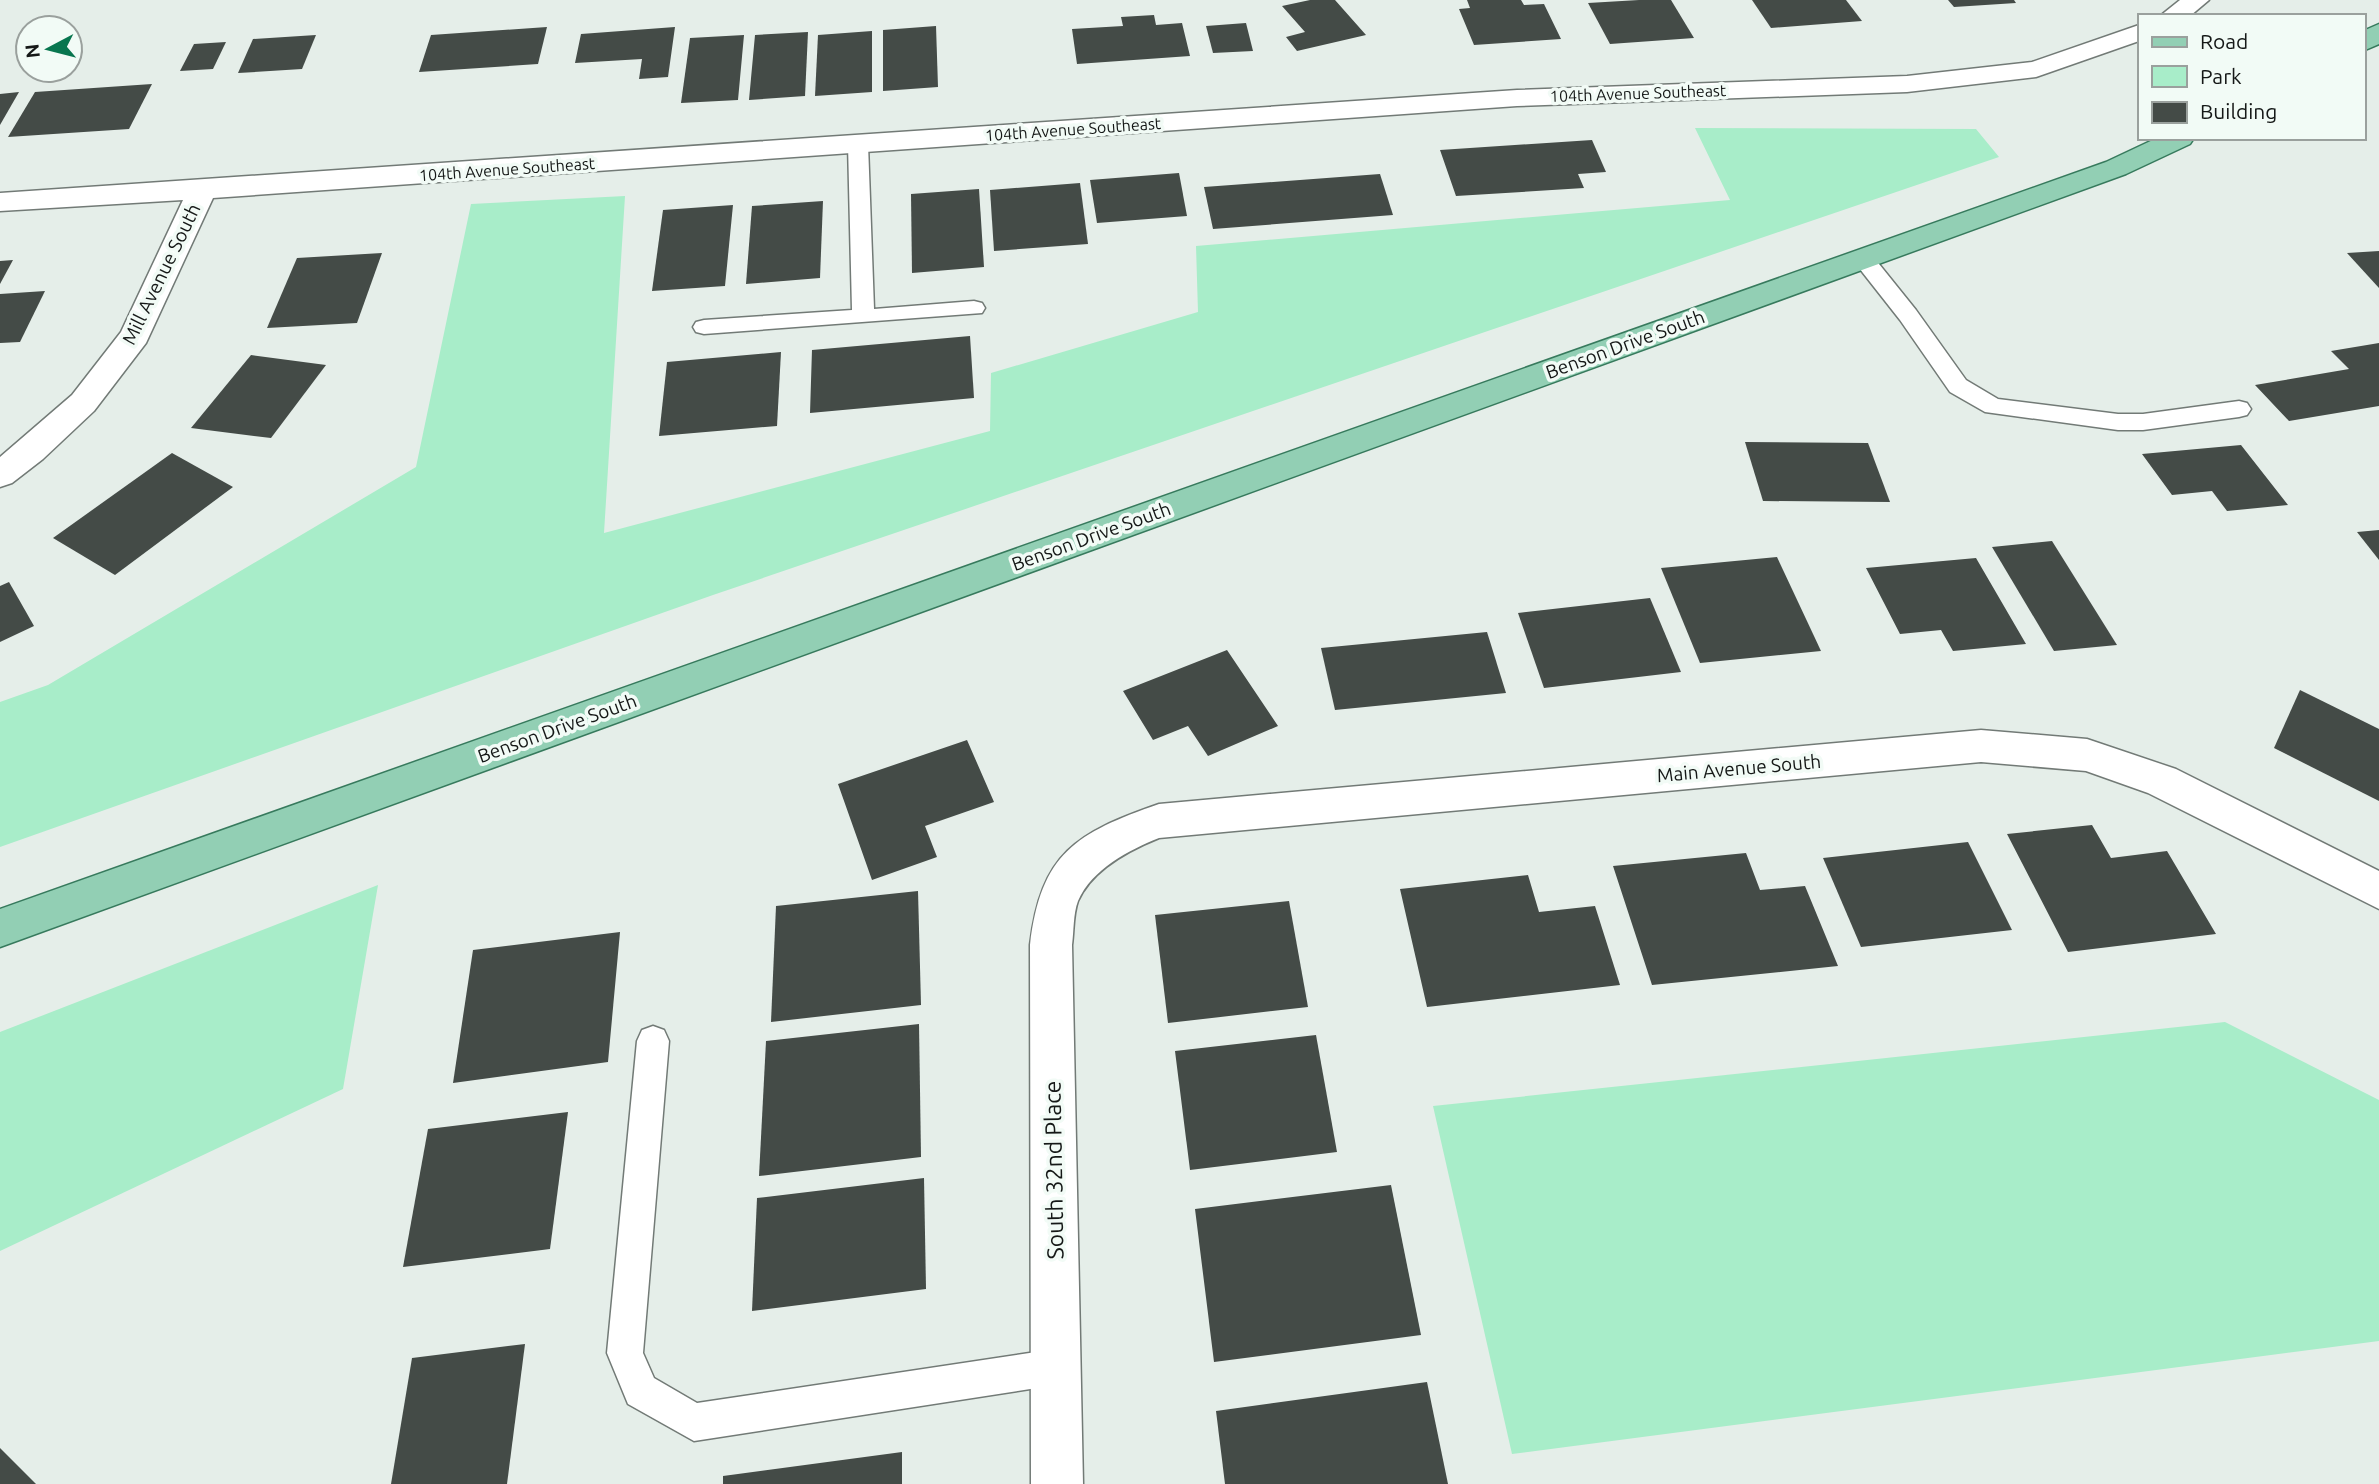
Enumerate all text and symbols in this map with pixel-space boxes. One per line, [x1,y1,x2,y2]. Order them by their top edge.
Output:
north arrow [14,14,84,84]
legend [2138,14,2365,140]
text: Road [2200,29,2248,53]
text: N [20,43,44,59]
text: Park [2200,64,2242,88]
street label: 104th Avenue Southeast [1550,81,1727,105]
text: Building [2200,99,2277,123]
street label: 104th Avenue Southeast [984,114,1162,144]
street label: 104th Avenue Southeast [418,154,596,184]
street label: Mill Avenue South [117,200,205,348]
street label: Benson Drive South [1543,305,1707,383]
street label: Benson Drive South [1009,497,1173,575]
street label: Benson Drive South [475,689,639,767]
street label: Main Avenue South [1656,750,1822,786]
street label: South 32nd Place [1039,1080,1068,1260]

